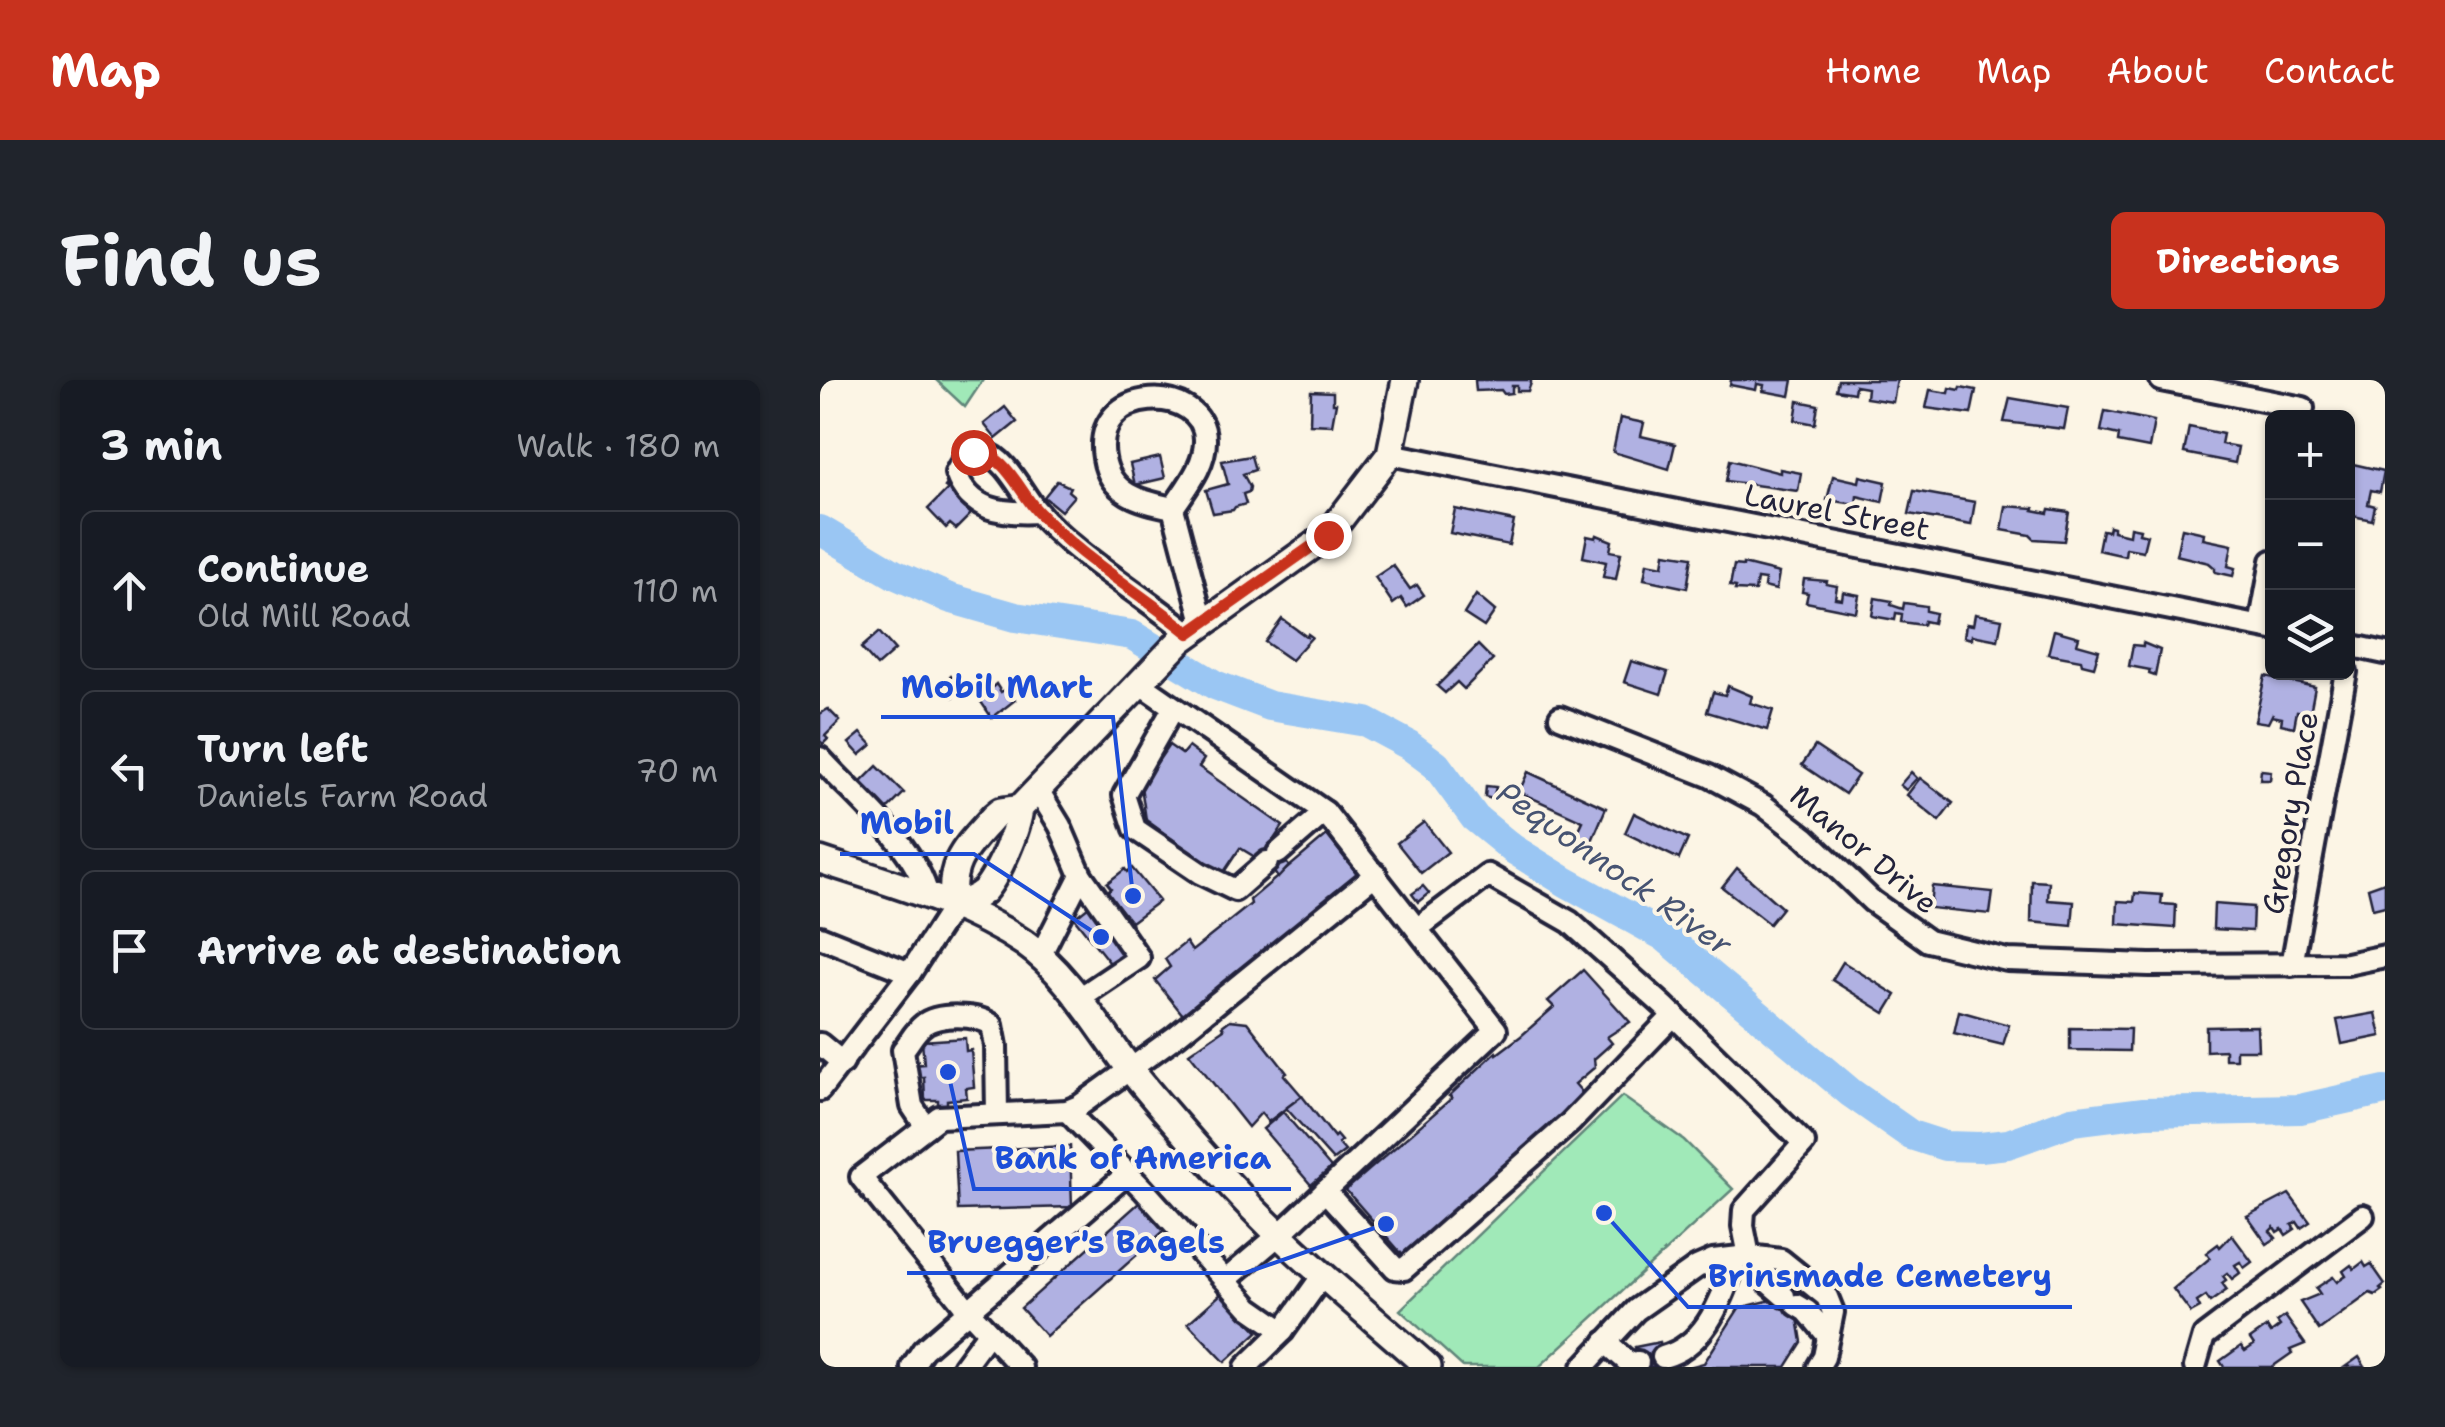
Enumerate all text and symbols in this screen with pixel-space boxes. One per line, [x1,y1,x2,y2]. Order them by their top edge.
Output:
text: Map [50,38,161,102]
text: Home [1825,47,1921,94]
text: Map [1976,47,2051,94]
text: About [2106,47,2209,94]
text: Contact [2264,47,2395,94]
button: Directions [2111,212,2385,309]
text: Find us [60,214,322,307]
map controls [2265,410,2355,680]
button: + [2265,410,2355,500]
text: 3 min [100,417,222,473]
text: Walk · 180 m [516,424,720,467]
route start [951,430,997,476]
street label: Laurel Street [1741,474,1933,550]
button: − [2265,500,2355,590]
route end [1306,513,1352,559]
text: Continue [197,543,369,594]
icon: ahead [102,563,157,618]
text: 110 m [632,569,718,612]
button: layers [2265,590,2355,680]
text: Old Mill Road [197,594,411,637]
callout: Mobil Mart [881,655,1113,717]
text: Mobil Mart [901,665,1093,708]
street label: Gregory Place [2252,708,2328,918]
text: Turn left [197,723,369,774]
icon: left [102,743,157,798]
text: 70 m [635,749,718,792]
water label: Pequonnock River [1489,771,1742,966]
text: Daniels Farm Road [197,774,488,817]
street label: Manor Drive [1781,775,1947,923]
callout: Mobil [840,792,974,854]
text: Mobil [860,801,954,844]
icon: arrive [102,923,157,978]
text: Arrive at destination [197,925,621,976]
callout: Bank of America [974,1127,1291,1189]
text: Bank of America [995,1136,1272,1179]
callout: Bruegger's Bagels [907,1211,1245,1273]
text: Bruegger's Bagels [927,1220,1225,1263]
callout: Brinsmade Cemetery [1688,1245,2072,1307]
text: Brinsmade Cemetery [1708,1254,2052,1297]

